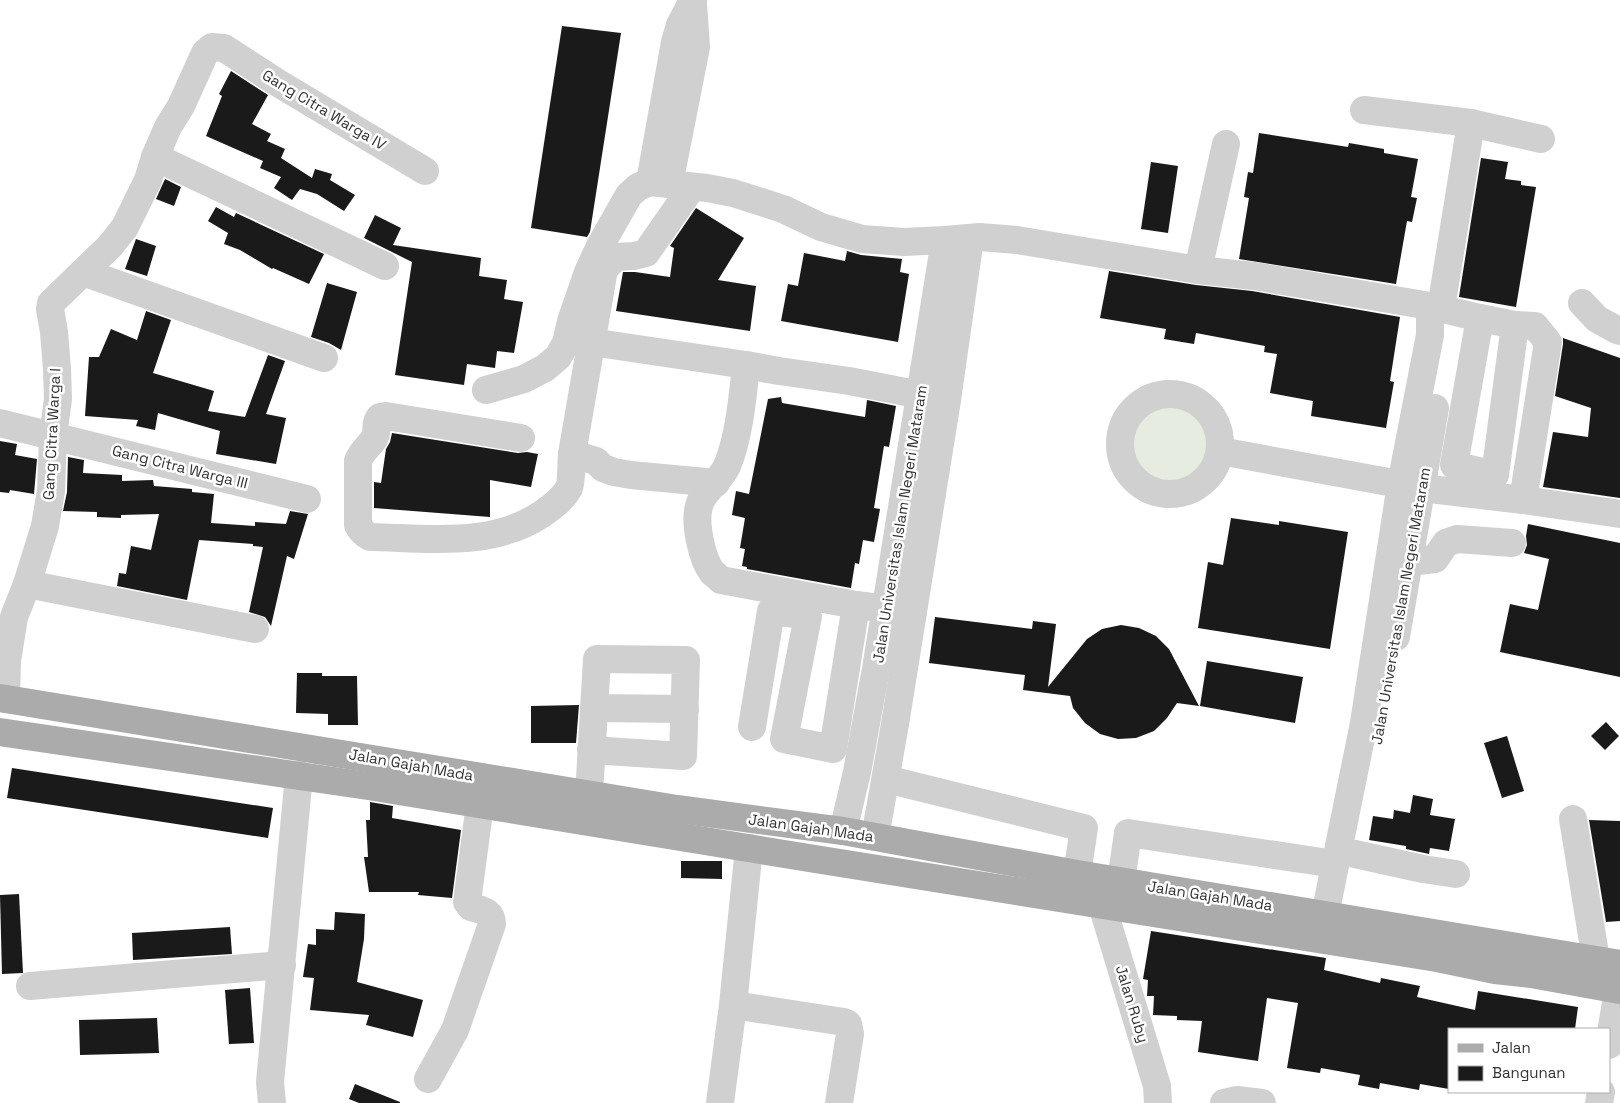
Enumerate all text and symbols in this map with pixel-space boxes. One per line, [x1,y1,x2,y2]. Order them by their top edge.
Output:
street label: Gang Citra Warga IV [259,65,390,154]
street label: Gang Citra Warga I [39,368,64,500]
street label: Jalan Universitas Islam Negeri Mataram [868,384,931,664]
street label: Gang Citra Warga III [110,440,250,493]
street label: Jalan Universitas Islam Negeri Mataram [1367,466,1434,746]
street label: Jalan Gajah Mada [347,744,475,785]
street label: Jalan Gajah Mada [747,809,875,846]
street label: Jalan Gajah Mada [1146,876,1274,915]
street label: Jalan Ruby [1112,963,1153,1045]
legend [1448,1028,1610,1093]
text: Jalan [1492,1038,1531,1057]
text: Bangunan [1492,1063,1566,1082]

